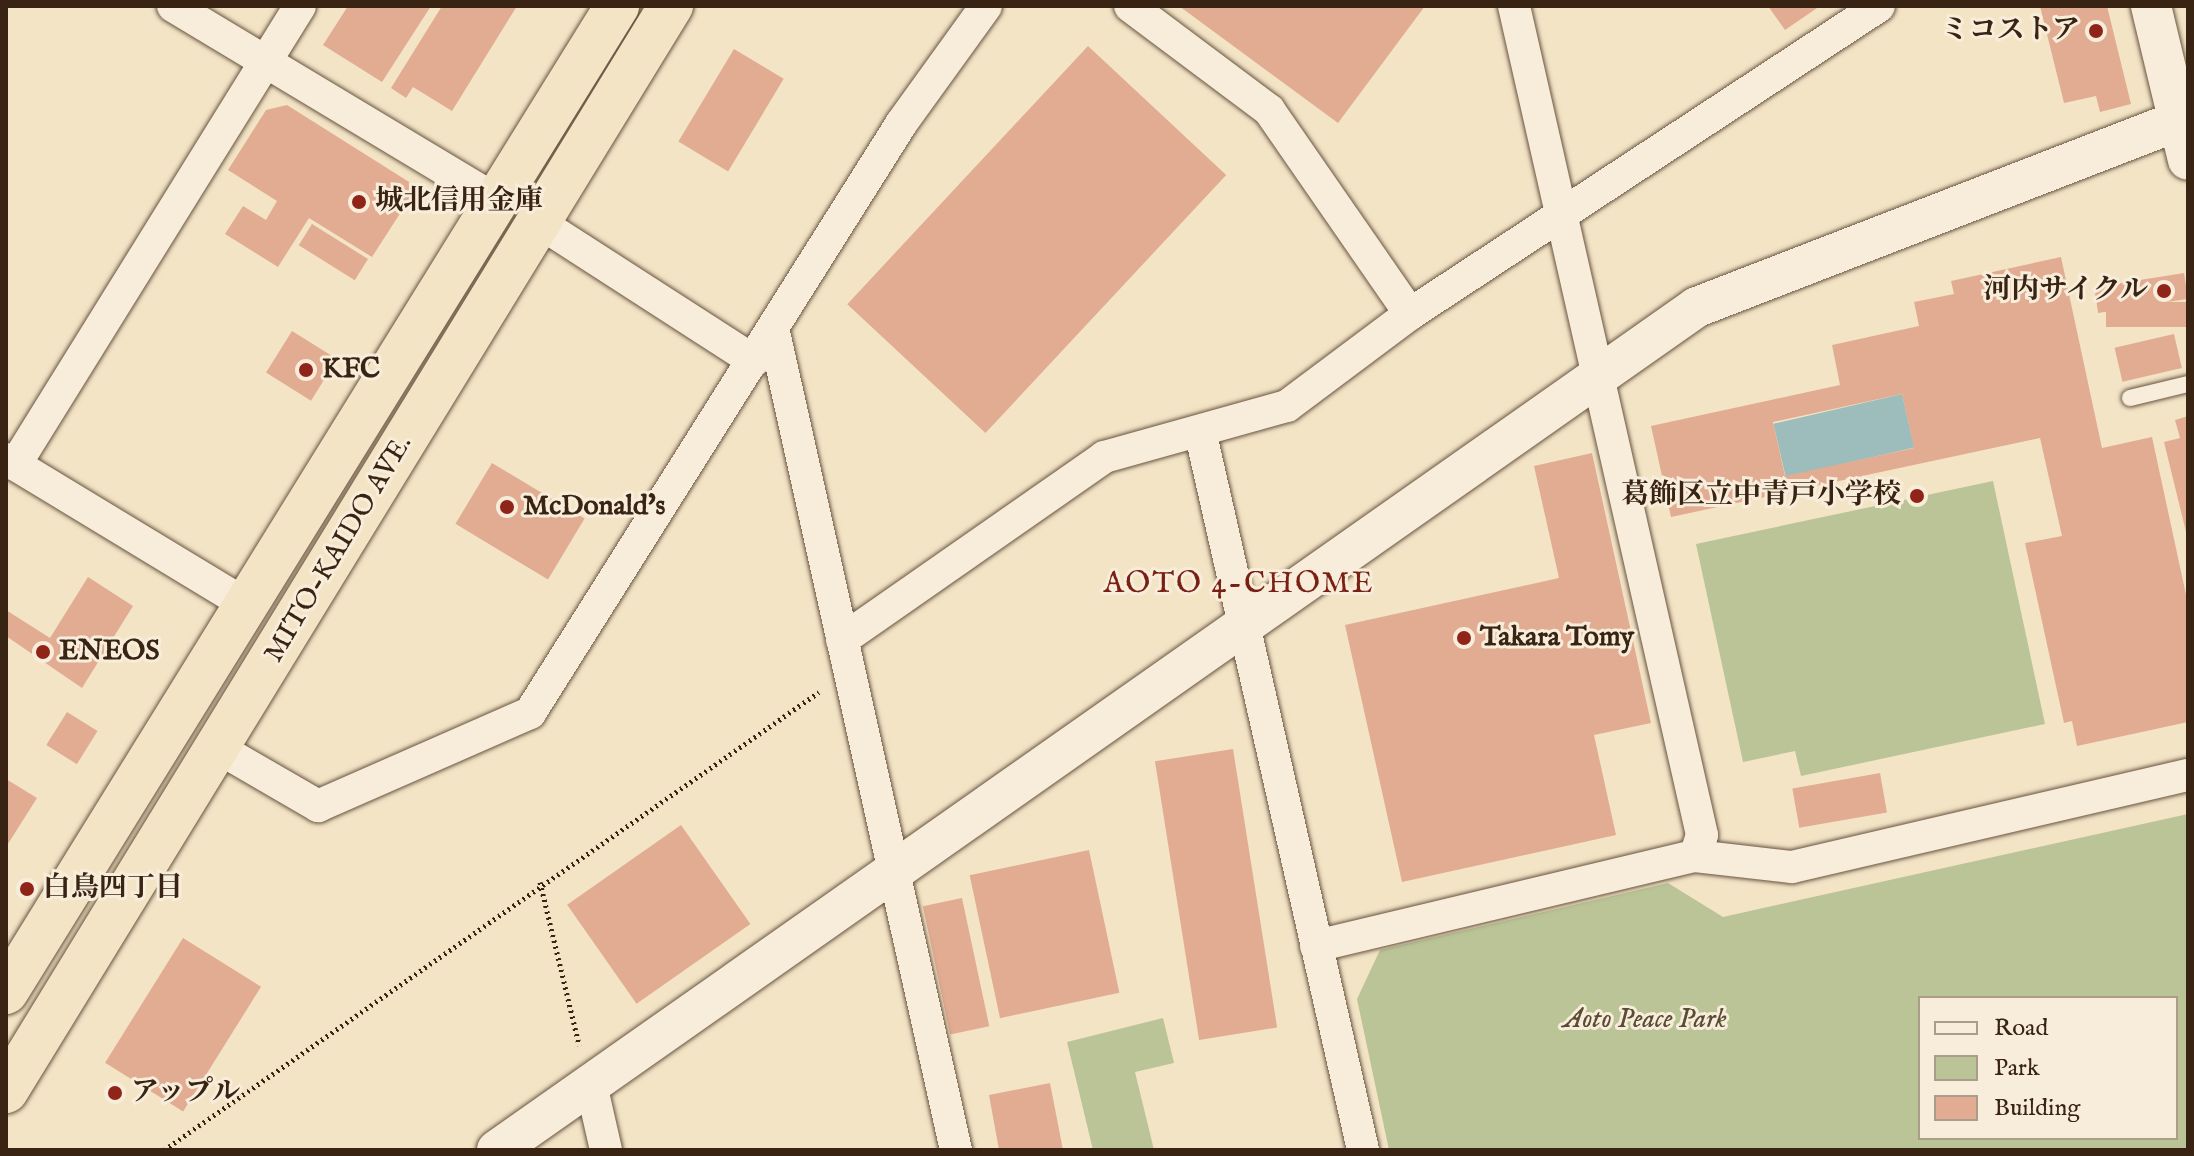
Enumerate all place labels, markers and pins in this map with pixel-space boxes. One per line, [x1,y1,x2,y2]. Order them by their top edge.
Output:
place label: ミコストア [1940,14,2080,48]
marker: ミコストア [2087,22,2105,40]
place label: 城北信用金庫 [375,185,543,219]
marker: 城北信用金庫 [350,193,368,211]
place label: 河内サイクル [1980,274,2148,308]
marker: 河内サイクル [2155,282,2173,300]
place label: KFC [322,353,380,387]
marker: KFC [297,361,315,379]
place label: 葛飾区立中青戸小学校 [1621,479,1901,513]
marker: 葛飾区立中青戸小学校 [1908,487,1926,505]
place label: McDonald's [523,490,665,524]
marker: McDonald's [498,498,516,516]
place label: Takara Tomy [1480,621,1634,655]
marker: Takara Tomy [1455,629,1473,647]
place label: ENEOS [59,635,160,669]
marker: ENEOS [34,643,52,661]
place label: 白鳥四丁目 [43,872,183,906]
marker: 白鳥四丁目 [18,880,36,898]
place label: アップル [131,1076,243,1110]
marker: アップル [106,1084,124,1102]

